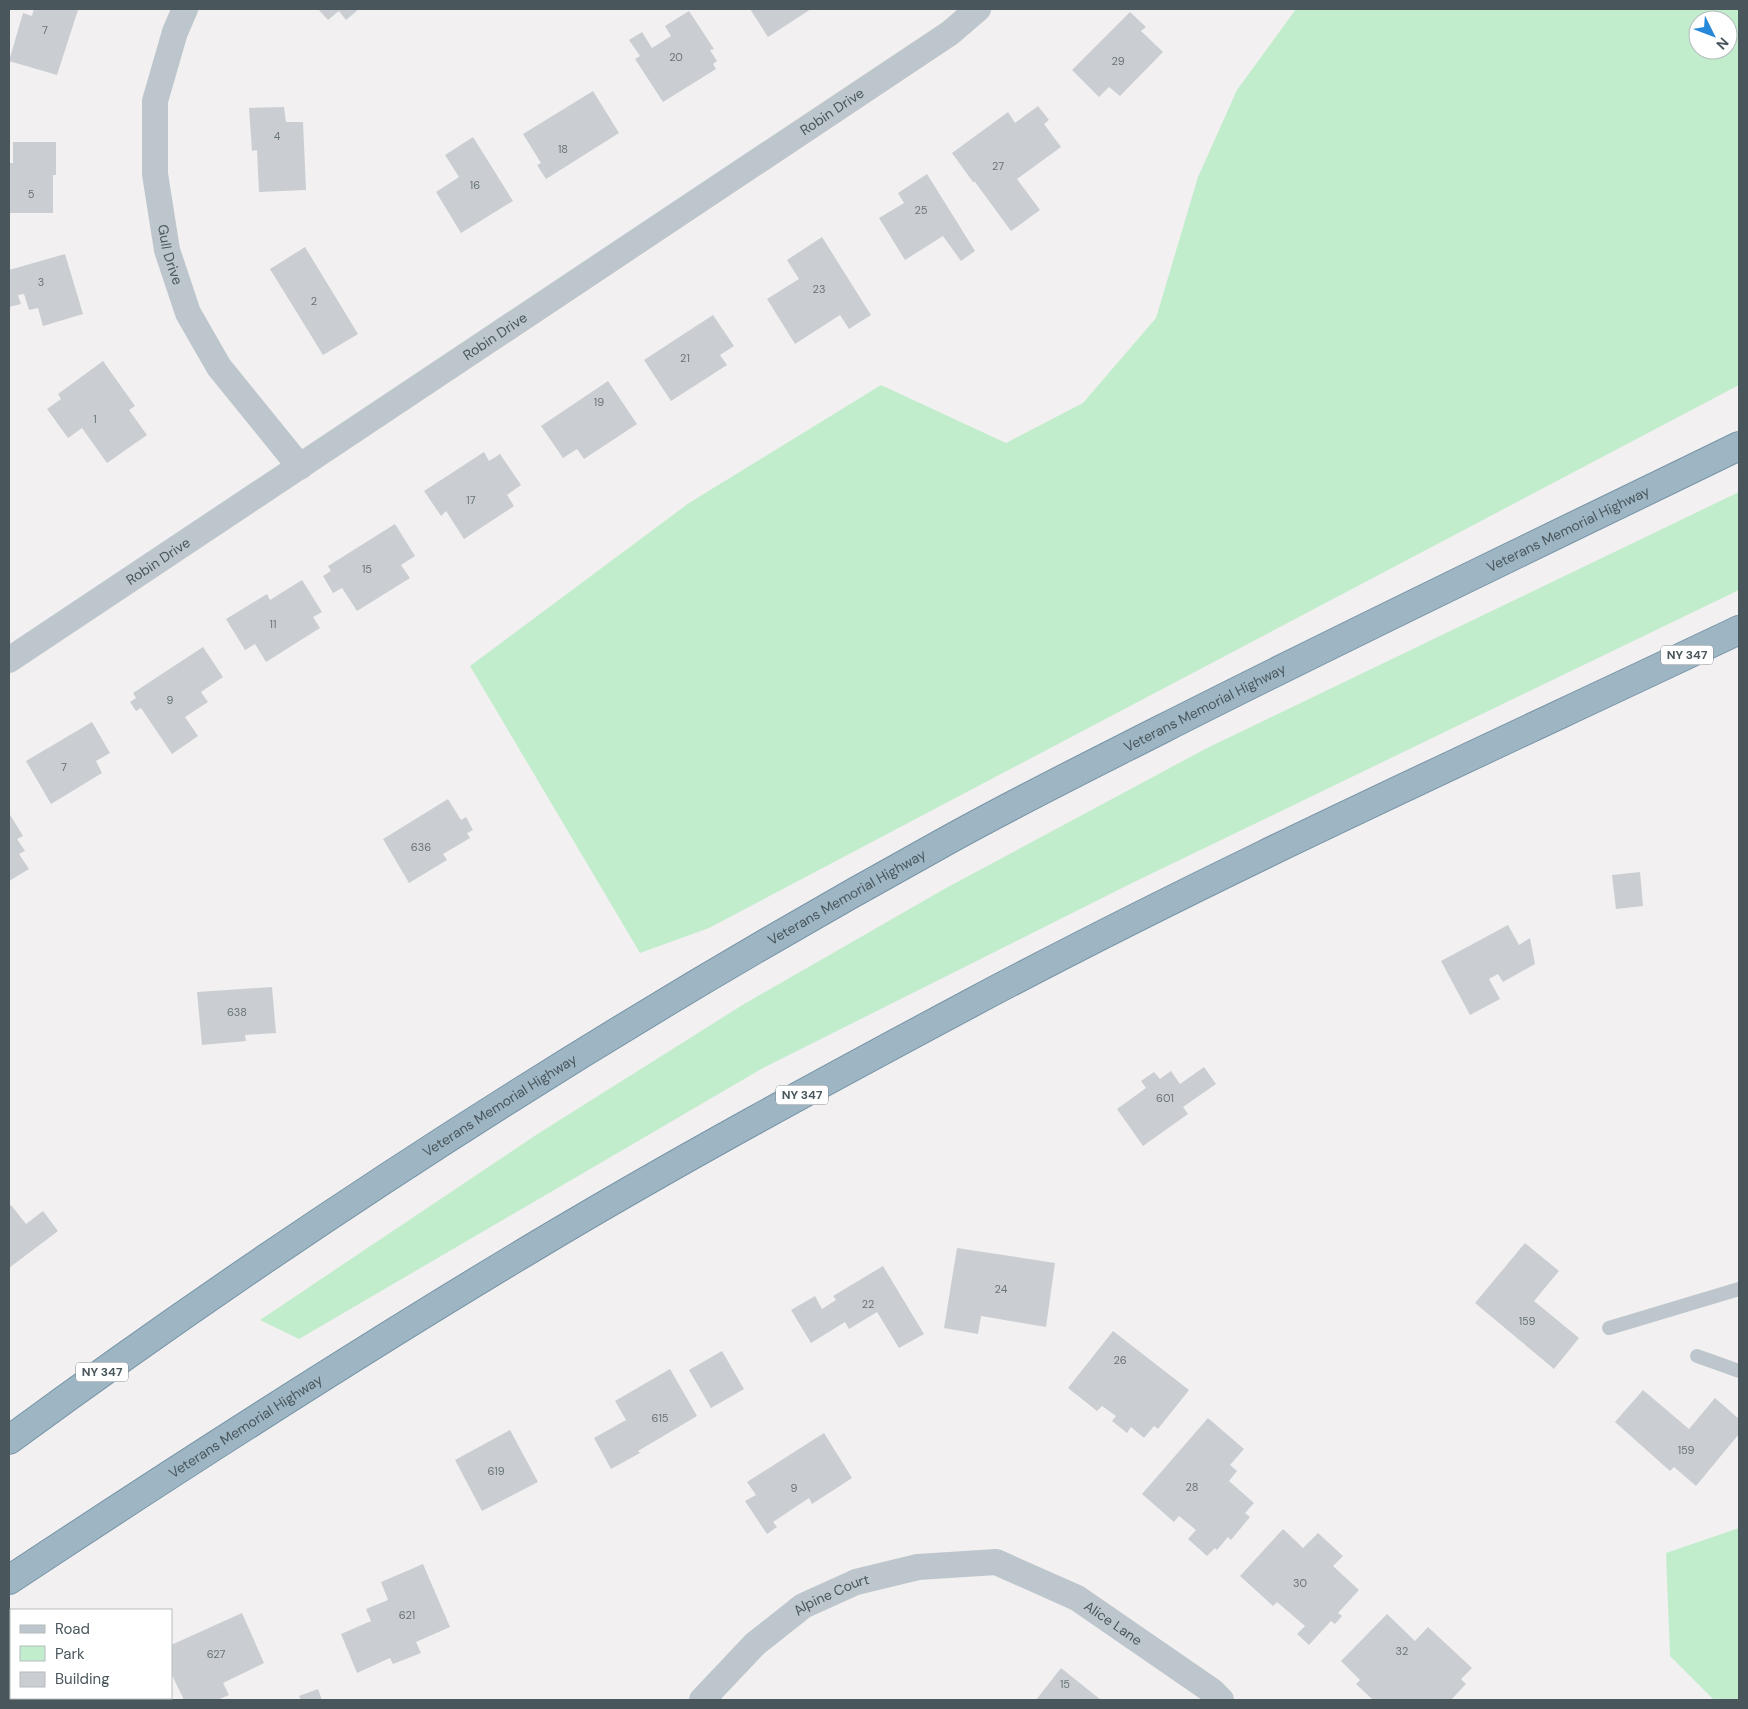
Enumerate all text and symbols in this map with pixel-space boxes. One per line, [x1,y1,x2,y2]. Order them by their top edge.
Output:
north arrow [1688,10,1738,60]
house number: 7 [42,23,48,37]
text: N [1713,34,1733,54]
house number: 20 [669,50,683,64]
house number: 29 [1111,54,1125,68]
street label: Robin Drive [796,84,867,139]
house number: 4 [274,129,281,143]
house number: 18 [558,142,568,156]
house number: 27 [992,159,1004,173]
house number: 16 [470,178,480,192]
house number: 5 [28,187,35,201]
house number: 25 [914,203,928,217]
street label: Gull Drive [154,223,187,287]
house number: 3 [38,275,44,289]
house number: 23 [813,282,825,296]
house number: 2 [311,294,317,308]
street label: Robin Drive [459,308,531,364]
house number: 21 [680,351,690,365]
house number: 19 [594,395,604,409]
house number: 1 [93,412,97,426]
street label: Veterans Memorial Highway [1484,482,1653,576]
house number: 17 [466,493,476,507]
street label: Robin Drive [123,533,194,589]
house number: 15 [362,562,372,576]
house number: 11 [270,617,276,631]
road number: NY 347 [1661,646,1713,664]
street label: Veterans Memorial Highway [1121,659,1289,756]
house number: 9 [167,693,174,707]
house number: 7 [61,760,67,774]
house number: 636 [411,840,431,854]
street label: Veterans Memorial Highway [765,845,929,949]
house number: 638 [227,1005,247,1019]
street label: Veterans Memorial Highway [419,1050,580,1161]
road number: NY 347 [776,1086,828,1104]
house number: 601 [1156,1091,1174,1105]
house number: 24 [995,1282,1008,1296]
house number: 22 [862,1297,874,1311]
house number: 159 [1519,1314,1535,1328]
house number: 26 [1113,1353,1127,1367]
road number: NY 347 [76,1362,128,1381]
street label: Veterans Memorial Highway [165,1370,326,1482]
house number: 615 [651,1411,669,1425]
house number: 159 [1678,1443,1694,1457]
house number: 619 [487,1464,505,1478]
house number: 28 [1186,1480,1198,1494]
house number: 9 [791,1481,798,1495]
street label: Alpine Court [790,1570,871,1619]
house number: 30 [1293,1576,1307,1590]
street label: Alice Lane [1081,1597,1146,1649]
house number: 621 [399,1608,415,1622]
legend [10,1609,172,1699]
text: Road [55,1619,90,1639]
text: Park [55,1644,85,1664]
house number: 32 [1396,1644,1408,1658]
house number: 627 [207,1647,225,1661]
text: Building [55,1669,110,1689]
house number: 15 [1060,1677,1070,1691]

